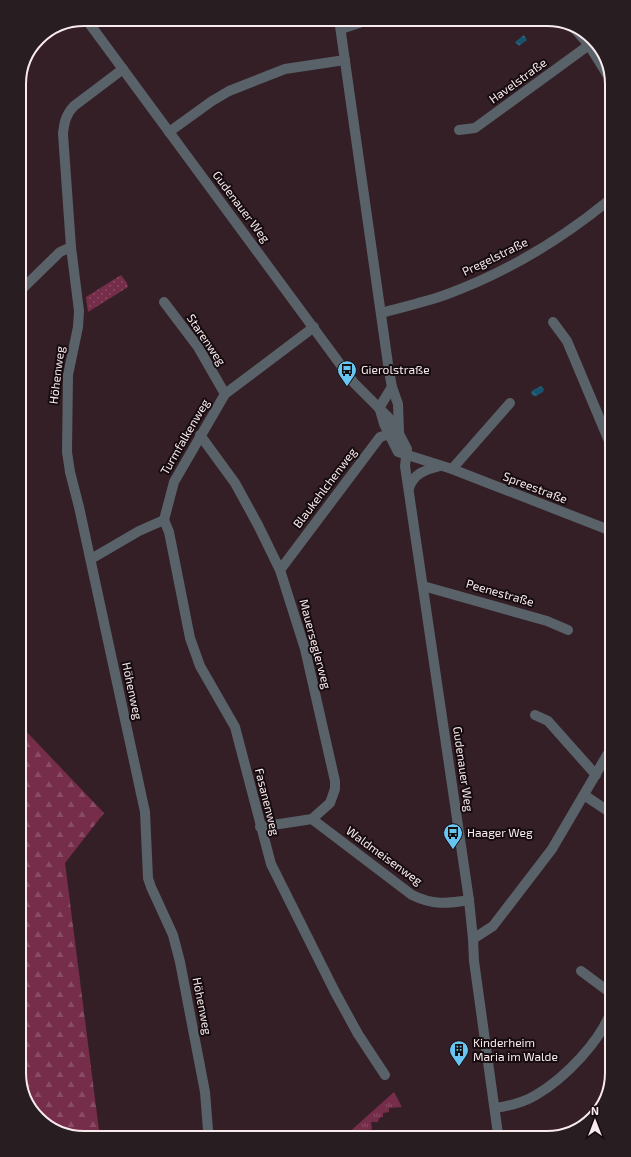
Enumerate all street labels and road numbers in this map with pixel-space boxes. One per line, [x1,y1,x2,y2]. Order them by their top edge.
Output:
street label: Havelstraße [486,55,549,106]
street label: Gudenauer Weg [210,168,273,245]
street label: Pregelstraße [459,234,530,278]
street label: Starenweg [185,311,229,368]
street label: Höhenweg [46,345,67,405]
street label: Turmfalkenweg [157,396,212,477]
street label: Blaukehlchenweg [290,444,359,530]
street label: Spreestraße [501,468,570,506]
street label: Peenestraße [465,576,536,608]
street label: Mauerseglerweg [297,597,335,690]
street label: Höhenweg [120,661,146,721]
street label: Gudenauer Weg [451,725,477,813]
street label: Fasanenweg [253,767,283,837]
street label: Waldmeisenweg [344,823,426,888]
street label: Höhenweg [191,976,215,1036]

